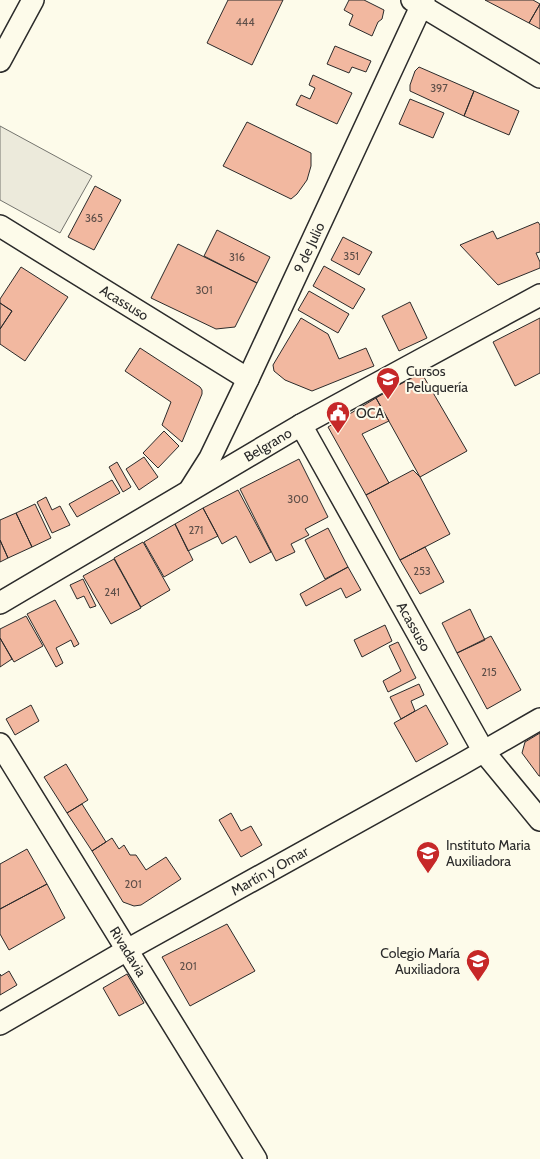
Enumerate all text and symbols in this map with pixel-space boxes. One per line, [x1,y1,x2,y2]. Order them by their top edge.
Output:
house number: 444 [235,15,255,29]
house number: 397 [430,81,448,95]
house number: 365 [85,211,103,225]
street label: 9 de Julio [289,219,329,276]
house number: 351 [343,249,359,263]
house number: 316 [229,250,245,264]
street label: Acassuso [97,281,152,325]
house number: 301 [195,283,213,297]
place label: Cursos Peluquería [406,362,468,396]
school or university icon: Cursos Peluquería [375,366,401,400]
public building icon: OCA [325,400,351,434]
place label: OCA [356,404,384,422]
street label: Belgrano [241,423,295,466]
house number: 300 [287,492,309,506]
house number: 271 [189,523,203,537]
house number: 253 [413,564,431,578]
house number: 241 [104,585,120,599]
street label: Acassuso [393,599,435,655]
house number: 215 [481,665,497,679]
place label: Instituto Maria Auxiliadora [446,836,531,870]
school or university icon: Instituto Maria Auxiliadora [415,840,441,874]
street label: Martín y Omar [228,842,312,899]
house number: 201 [124,877,142,891]
street label: Rivadavia [106,923,151,980]
place label: Colegio María Auxiliadora [380,944,460,978]
school or university icon: Colegio María Auxiliadora [465,948,491,982]
house number: 201 [179,959,197,973]

